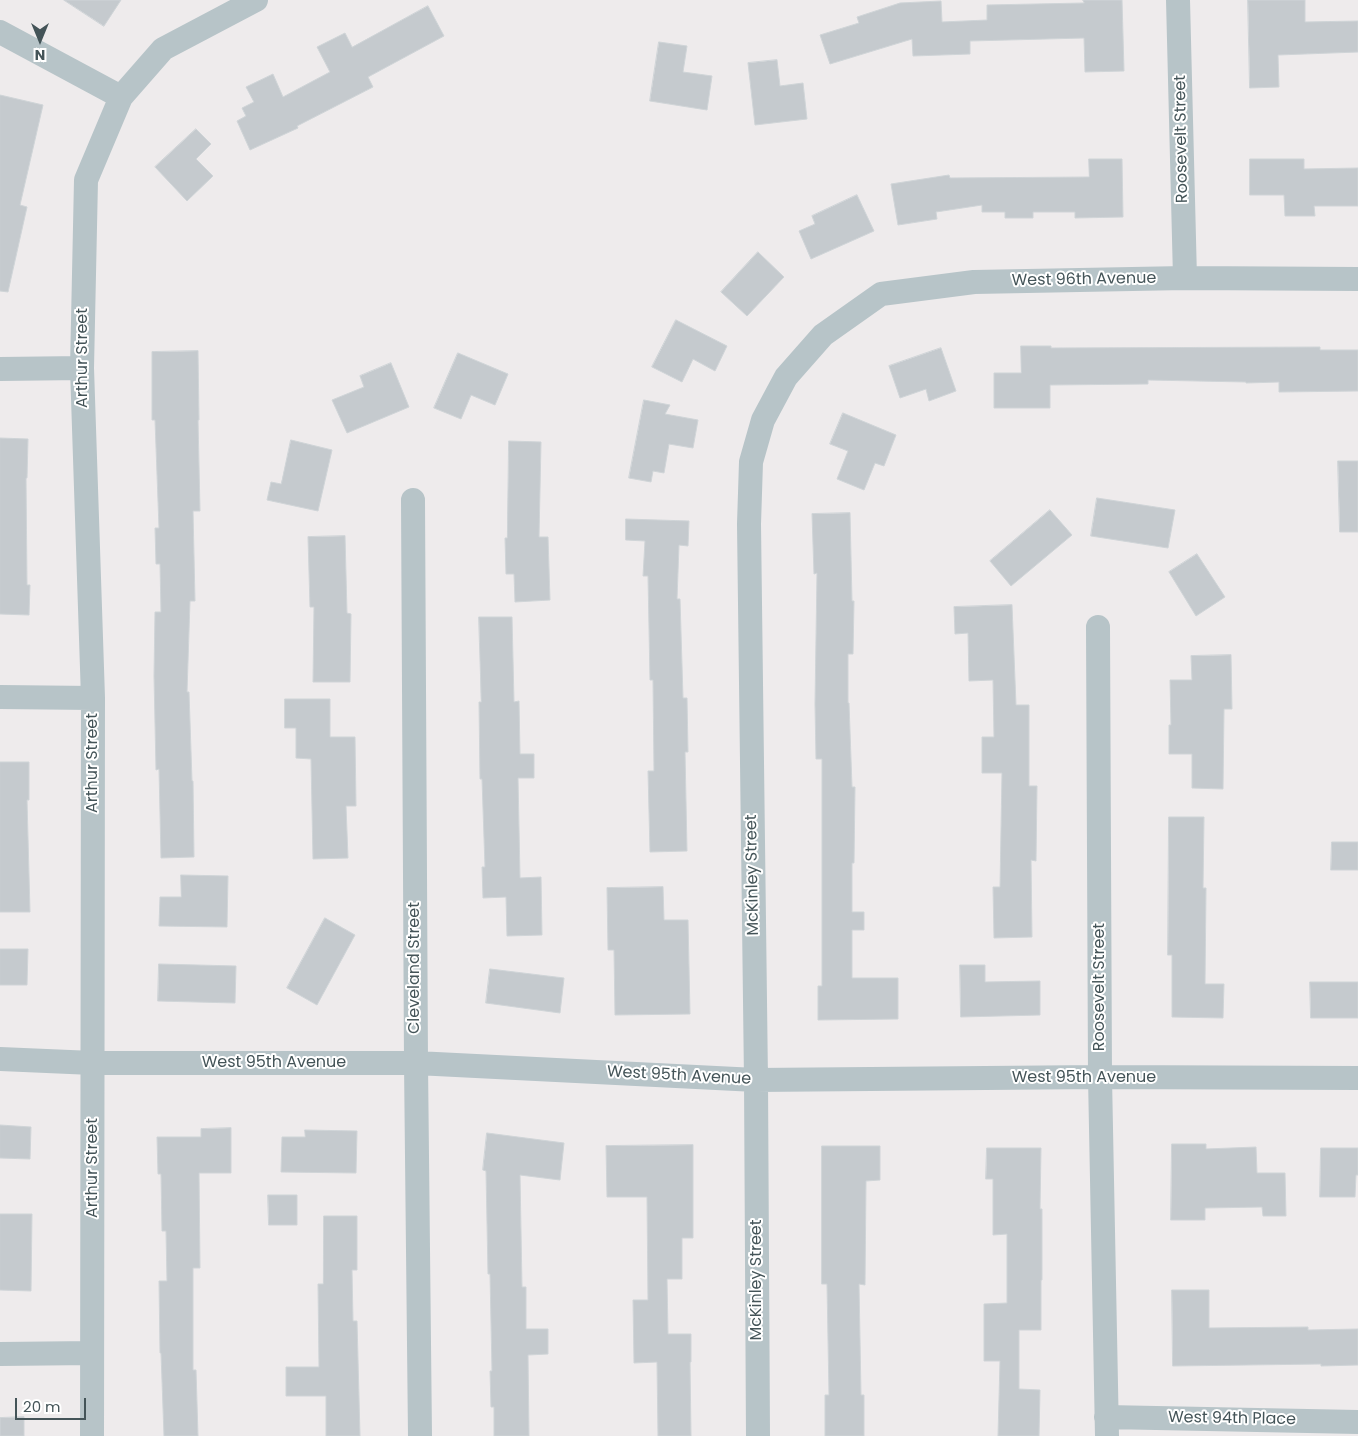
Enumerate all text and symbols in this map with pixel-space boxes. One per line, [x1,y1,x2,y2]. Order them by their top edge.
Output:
north arrow [15,15,65,65]
text: N [35,45,45,65]
street label: Roosevelt Street [1171,75,1193,203]
street label: West 96th Avenue [1012,269,1156,291]
street label: Arthur Street [73,308,93,408]
street label: Arthur Street [83,713,103,813]
street label: McKinley Street [742,814,764,936]
street label: Cleveland Street [405,902,425,1034]
street label: Roosevelt Street [1090,923,1110,1051]
street label: West 95th Avenue [202,1053,346,1073]
street label: West 95th Avenue [606,1063,752,1089]
street label: West 95th Avenue [1012,1068,1156,1088]
street label: Arthur Street [83,1118,103,1218]
street label: McKinley Street [747,1219,767,1341]
scale bar [18,1388,89,1420]
text: 20 m [23,1396,61,1417]
street label: West 94th Place [1168,1408,1296,1430]

